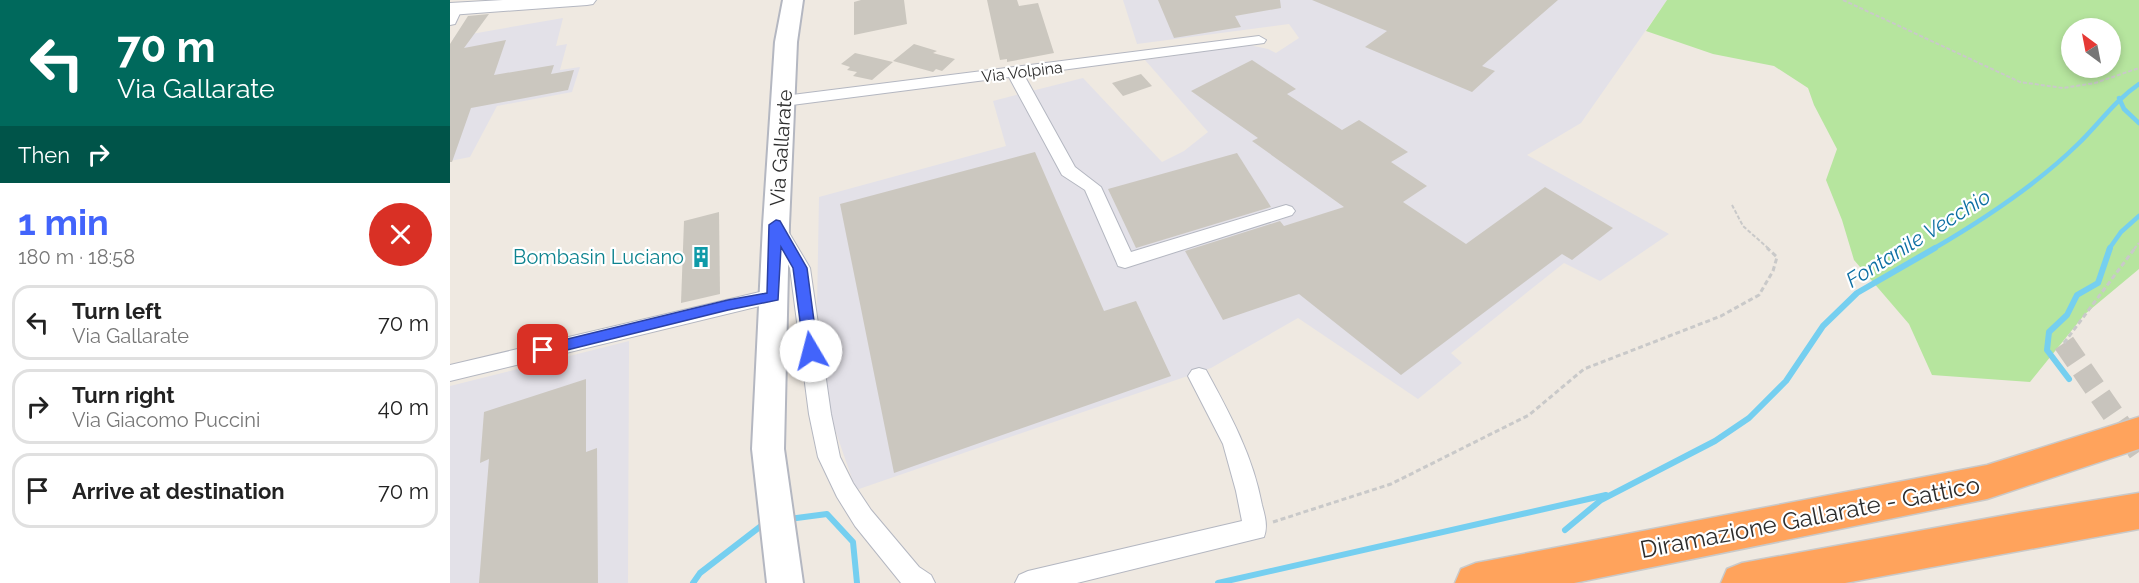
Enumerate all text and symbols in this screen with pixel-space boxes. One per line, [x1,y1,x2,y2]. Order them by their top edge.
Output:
north arrow [2061,18,2121,78]
map controls [2061,18,2121,78]
text: 70 m [117,23,216,72]
icon: left [18,24,96,102]
street label: Via Volpina [980,58,1064,86]
text: Via Gallarate [117,73,275,104]
street label: Via Gallarate [765,89,797,207]
icon: right [82,138,115,171]
text: Then [18,142,70,168]
water label: Fontanile Vecchio [1841,184,1995,292]
text: 1 min [18,201,109,243]
button: close [369,203,432,266]
text: 180 m · 18:58 [18,245,135,269]
place label: Bombasin Luciano [513,245,684,269]
building icon: Bombasin Luciano [689,245,713,269]
text: Turn left [72,298,162,324]
icon: left [21,306,54,339]
text: 70 m [378,310,429,336]
position arrow [779,319,843,383]
text: Via Gallarate [72,324,189,348]
pin [517,324,568,375]
icon: arrive [526,333,559,366]
text: Turn right [72,382,175,408]
icon: right [21,390,54,423]
text: 40 m [378,394,429,420]
text: Via Giacomo Puccini [72,408,260,432]
street label: Diramazione Gallarate - Gattico [1638,470,1982,564]
icon: arrive [21,474,54,507]
text: Arrive at destination [72,478,285,504]
text: 70 m [378,478,429,504]

